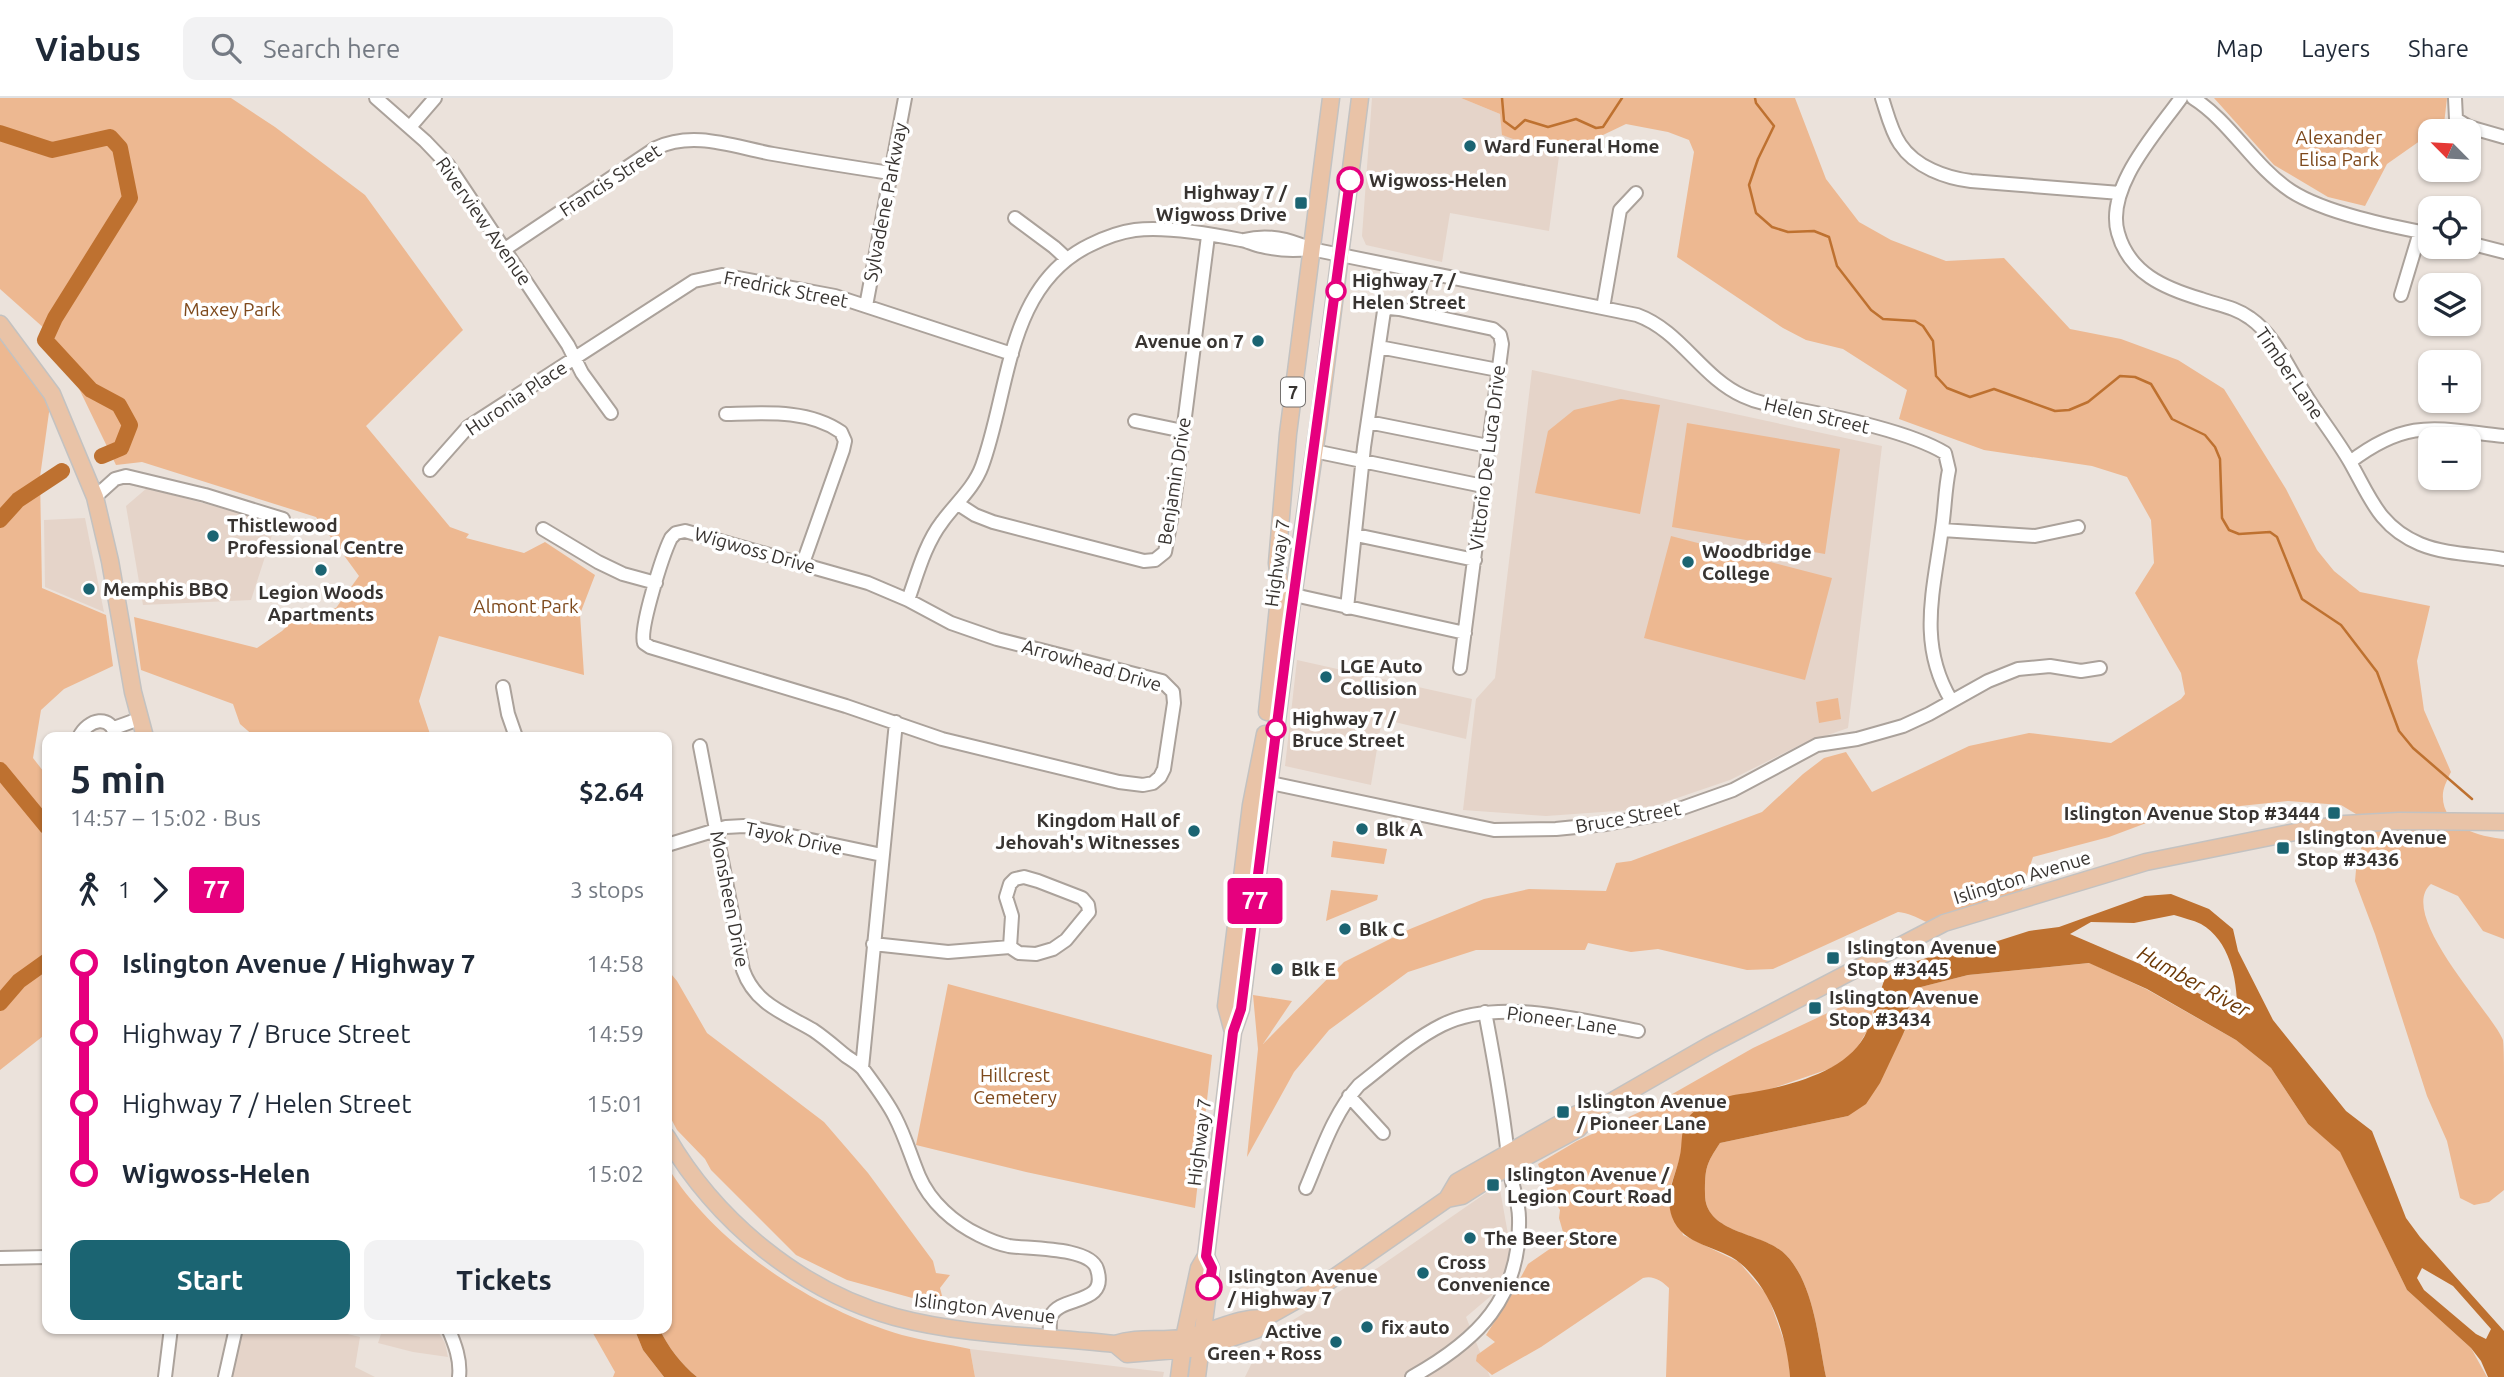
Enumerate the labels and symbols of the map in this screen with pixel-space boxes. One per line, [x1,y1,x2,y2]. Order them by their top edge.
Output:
north arrow [2418,119,2482,182]
street label: Sylvadene Parkway [859,121,911,283]
park label: Alexander Elisa Park [2296,126,2382,170]
place label: Ward Funeral Home [1484,135,1660,157]
marker: Ward Funeral Home [1462,138,1478,154]
street label: Francis Street [555,139,665,221]
street label: Riverview Avenue [432,153,536,289]
marker: Wigwoss-Helen [1337,167,1363,193]
place label: Wigwoss-Helen [1369,169,1507,191]
place label: Highway 7 / Wigwoss Drive [1156,181,1288,225]
marker: Highway 7 / Wigwoss Drive [1293,195,1309,211]
street label: Fredrick Street [722,266,851,312]
place label: Highway 7 / Helen Street [1352,269,1466,313]
marker: Highway 7 / Helen Street [1326,281,1346,301]
park label: Maxey Park [183,298,281,320]
street label: Timber Lane [2251,323,2329,423]
place label: Avenue on 7 [1135,330,1244,352]
marker: Avenue on 7 [1250,333,1266,349]
street label: Huronia Place [461,356,571,440]
street label: Vittorio De Luca Drive [1465,364,1509,552]
road number: 7 [1281,378,1305,406]
street label: Helen Street [1762,392,1872,438]
street label: Benjamin Drive [1153,416,1195,546]
place label: Thistlewood Professional Centre [227,514,404,558]
street label: Highway 7 [1260,518,1294,608]
street label: Wigwoss Drive [692,522,818,578]
marker: Thistlewood Professional Centre [205,528,221,544]
place label: Woodbridge College [1702,540,1812,584]
marker: Woodbridge College [1680,554,1696,570]
marker: Legion Woods Apartments [313,562,329,578]
place label: Memphis BBQ [103,578,229,600]
marker: Memphis BBQ [81,581,97,597]
place label: Legion Woods Apartments [258,581,384,625]
park label: Almont Park [473,595,579,617]
street label: Arrowhead Drive [1020,635,1164,695]
place label: LGE Auto Collision [1340,655,1423,699]
marker: LGE Auto Collision [1318,669,1334,685]
place label: Highway 7 / Bruce Street [1292,707,1405,751]
marker: Highway 7 / Bruce Street [1266,719,1286,739]
street label: Bruce Street [1574,797,1683,837]
place label: Islington Avenue Stop #3444 [2064,802,2320,824]
marker: Islington Avenue Stop #3444 [2326,805,2342,821]
place label: Kingdom Hall of Jehovah's Witnesses [996,809,1180,853]
street label: Tayok Drive [743,817,845,859]
place label: Blk A [1376,818,1424,840]
marker: Blk A [1354,821,1370,837]
marker: Kingdom Hall of Jehovah's Witnesses [1186,823,1202,839]
place label: Islington Avenue Stop #3436 [2297,826,2447,870]
street label: Monsheen Drive [706,829,754,969]
marker: Islington Avenue Stop #3436 [2275,840,2291,856]
street label: Islington Avenue [1951,846,2093,908]
line badge: 77 [1224,878,1286,924]
place label: Blk C [1359,918,1405,940]
marker: Blk C [1337,921,1353,937]
place label: Islington Avenue Stop #3445 [1847,936,1997,980]
water label: Humber River [2134,940,2255,1022]
marker: Islington Avenue Stop #3445 [1825,950,1841,966]
place label: Blk E [1291,958,1336,980]
marker: Blk E [1269,961,1285,977]
place label: Islington Avenue Stop #3434 [1829,986,1979,1030]
marker: Islington Avenue Stop #3434 [1807,1000,1823,1016]
street label: Pioneer Lane [1505,1001,1619,1039]
park label: Hillcrest Cemetery [973,1064,1057,1108]
place label: Islington Avenue / Pioneer Lane [1576,1090,1727,1134]
street label: Highway 7 [1183,1097,1215,1187]
marker: Islington Avenue / Pioneer Lane [1555,1104,1571,1120]
place label: Islington Avenue / Legion Court Road [1507,1163,1672,1207]
marker: Islington Avenue / Legion Court Road [1485,1177,1501,1193]
place label: The Beer Store [1484,1227,1618,1249]
marker: The Beer Store [1462,1230,1478,1246]
place label: Cross Convenience [1437,1251,1551,1295]
place label: Islington Avenue / Highway 7 [1227,1265,1378,1309]
marker: Cross Convenience [1415,1265,1431,1281]
marker: Islington Avenue / Highway 7 [1196,1274,1222,1300]
street label: Islington Avenue [913,1288,1057,1328]
place label: fix auto [1381,1316,1450,1338]
marker: fix auto [1359,1319,1375,1335]
place label: Active Green + Ross [1207,1320,1322,1364]
marker: Active Green + Ross [1328,1334,1344,1350]

